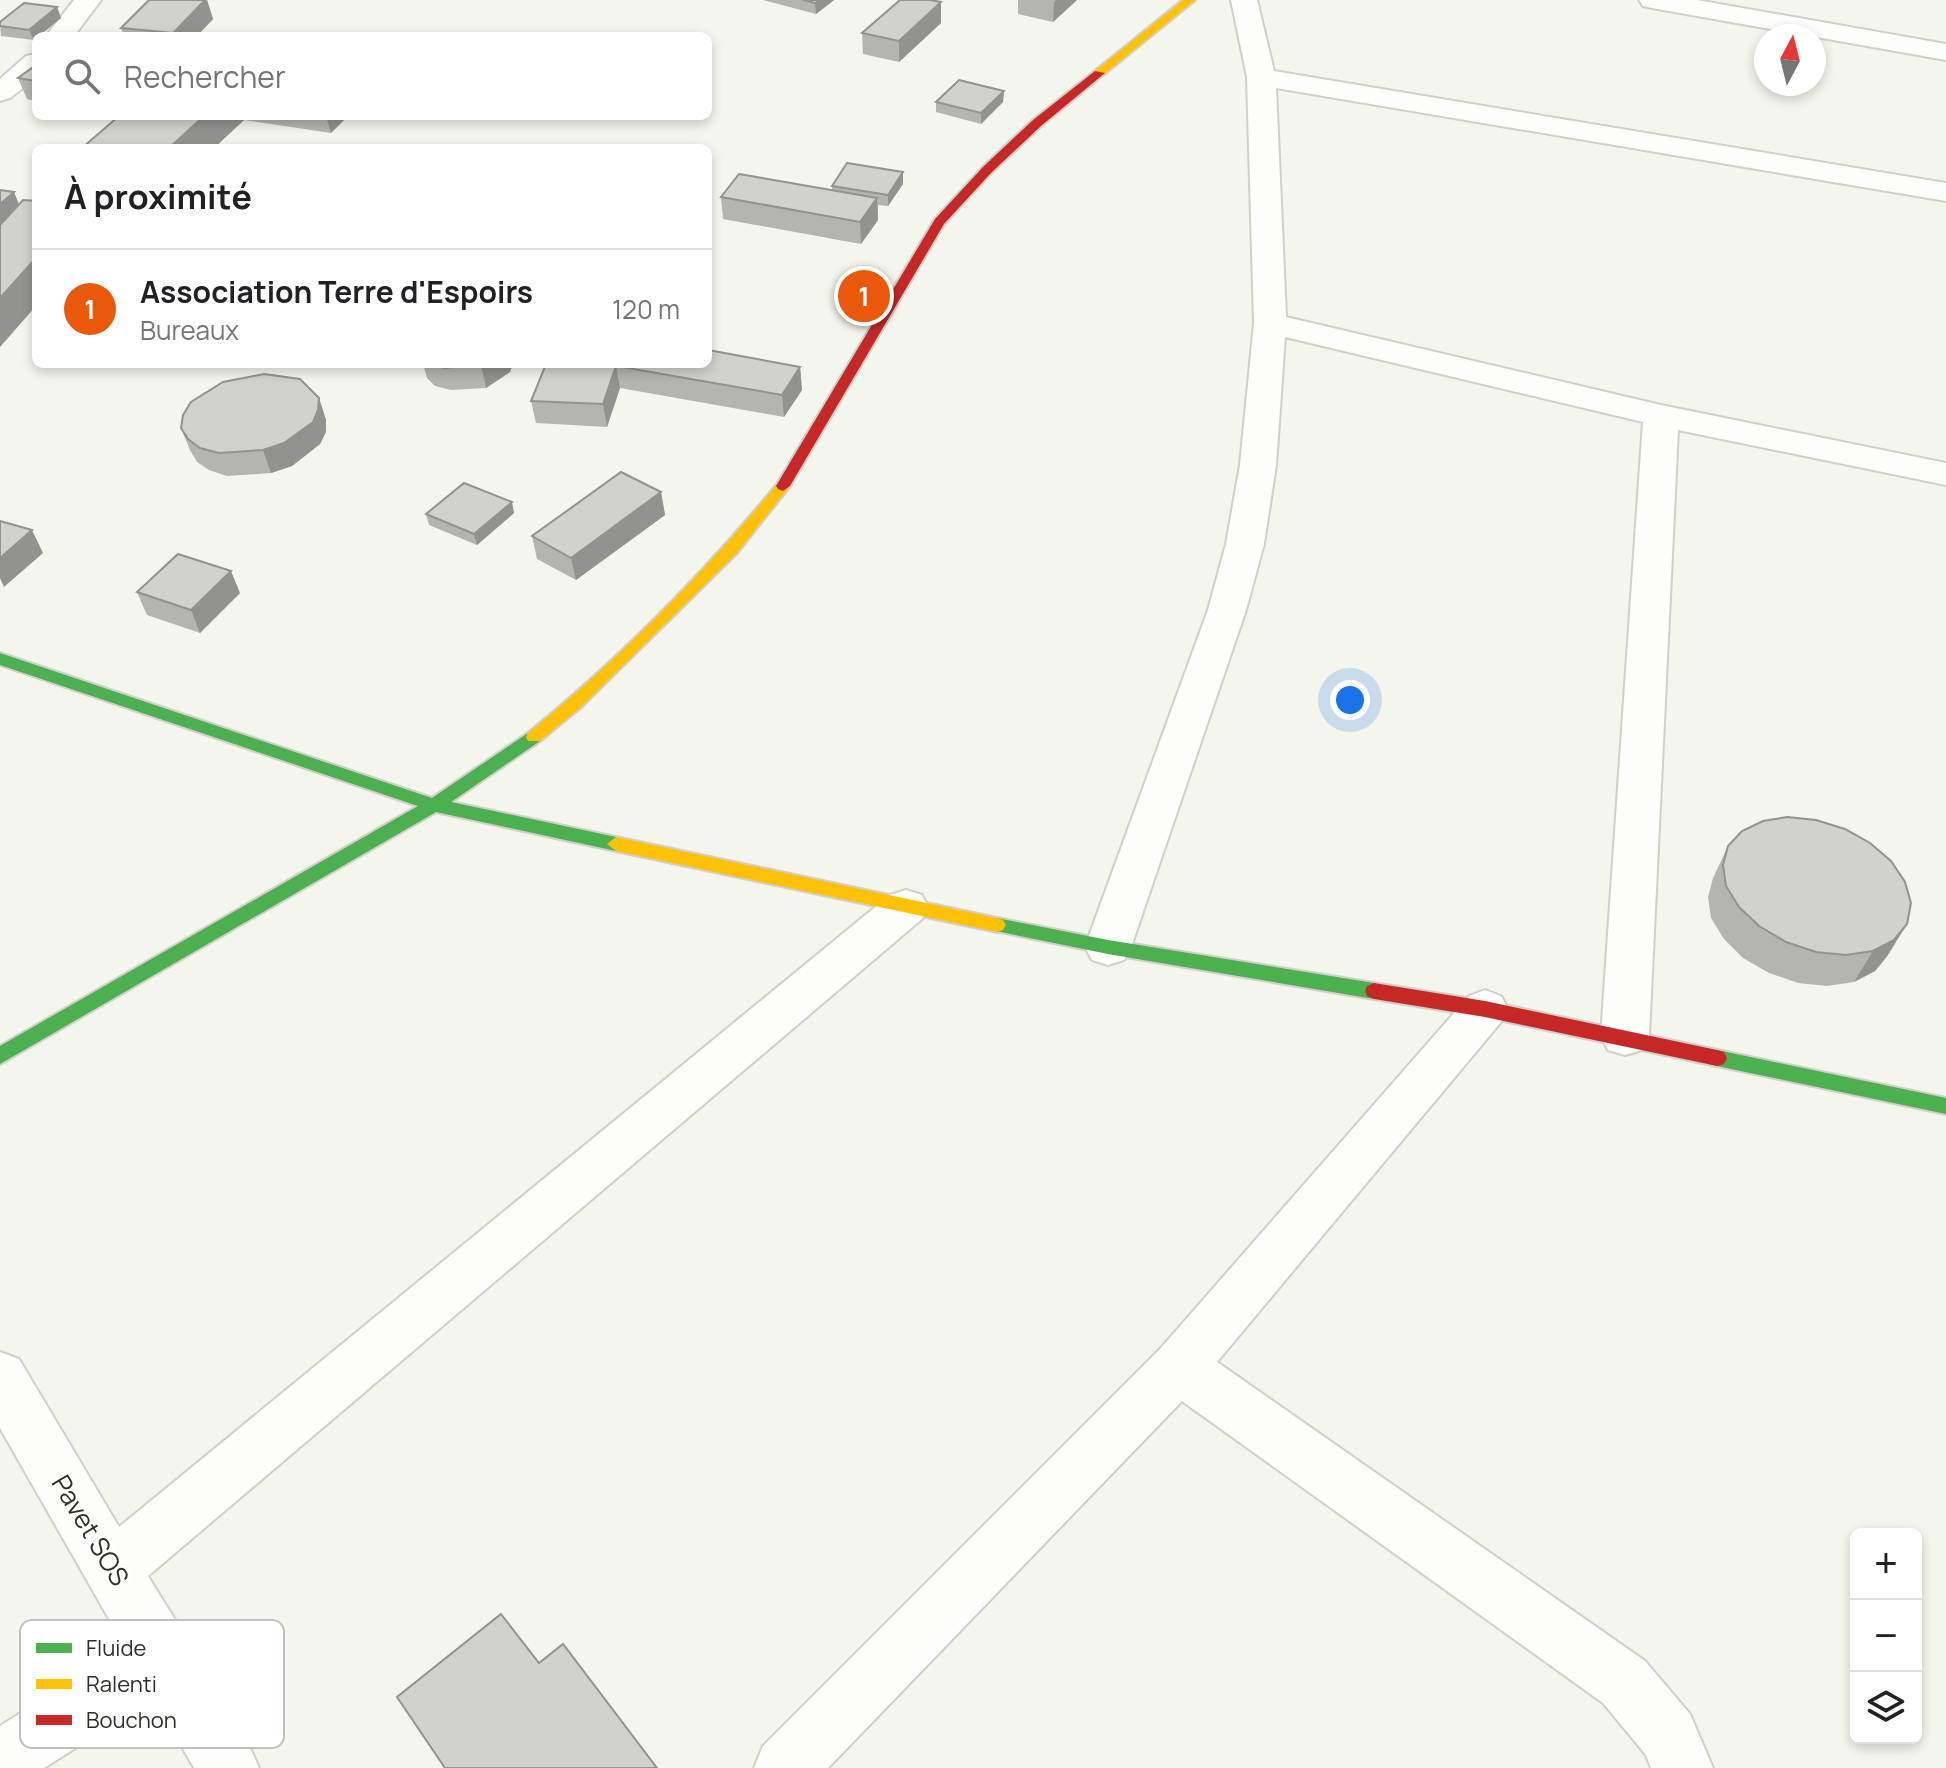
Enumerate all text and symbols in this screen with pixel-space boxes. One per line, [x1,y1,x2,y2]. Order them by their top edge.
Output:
north arrow [1754,24,1826,96]
search box [32,32,712,120]
icon: search [60,54,104,98]
text: Rechercher [124,56,286,97]
text: À proximité [64,173,252,219]
pin: 1 [838,266,890,326]
text: Association Terre d'Espoirs [140,271,533,312]
text: 1 [84,291,96,327]
text: 120 m [612,291,680,327]
text: Bureaux [140,312,239,348]
your location [1330,680,1370,720]
street label: Pavet SOS [44,1468,138,1592]
map controls [1850,1528,1922,1744]
button: + [1850,1528,1922,1600]
button: − [1850,1600,1922,1672]
legend [20,1620,284,1748]
text: Fluide [86,1633,146,1663]
text: Ralenti [86,1669,157,1699]
button: layers [1850,1672,1922,1744]
text: Bouchon [86,1705,177,1735]

